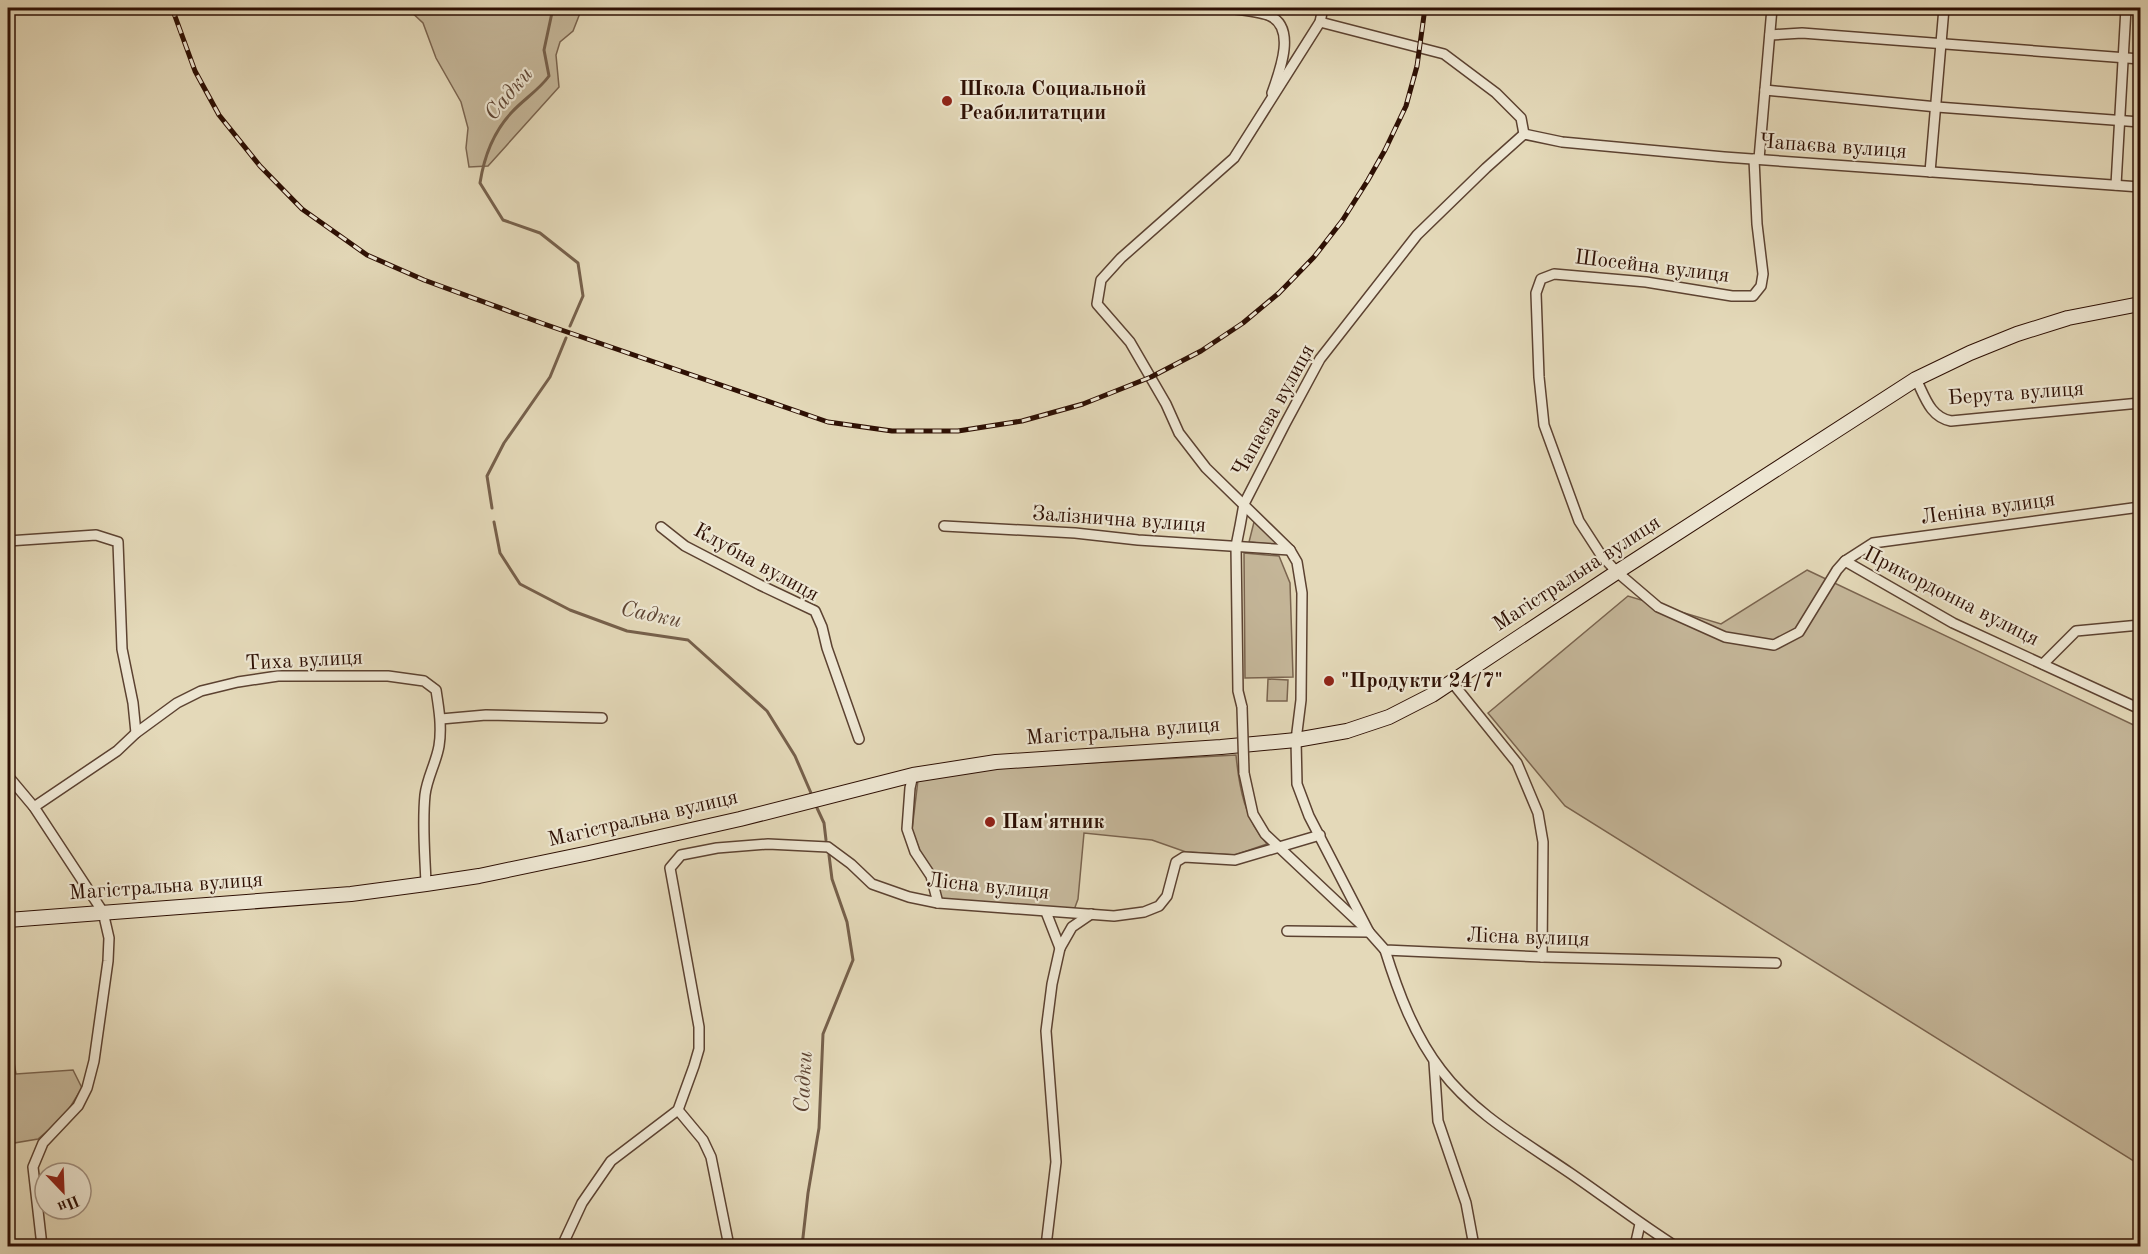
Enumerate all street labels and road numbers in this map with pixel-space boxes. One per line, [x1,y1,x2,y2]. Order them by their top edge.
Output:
street label: Чапаєва вулиця [1759,131,1907,163]
street label: Шосейна вулиця [1573,247,1731,287]
street label: Чапаєва вулиця [1229,341,1319,481]
street label: Берута вулиця [1947,379,2085,409]
street label: Леніна вулиця [1920,489,2057,529]
street label: Залізнична вулиця [1031,503,1207,537]
street label: Магістральна вулиця [1490,512,1664,636]
street label: Клубна вулиця [690,520,822,606]
street label: Прикордонна вулиця [1860,544,2042,650]
street label: Тиха вулиця [245,647,363,675]
street label: Магістральна вулиця [1025,715,1221,749]
street label: Магістральна вулиця [546,787,740,851]
street label: Магістральна вулиця [68,870,264,904]
street label: Лісна вулиця [926,870,1050,904]
street label: Лісна вулиця [1466,925,1590,951]

